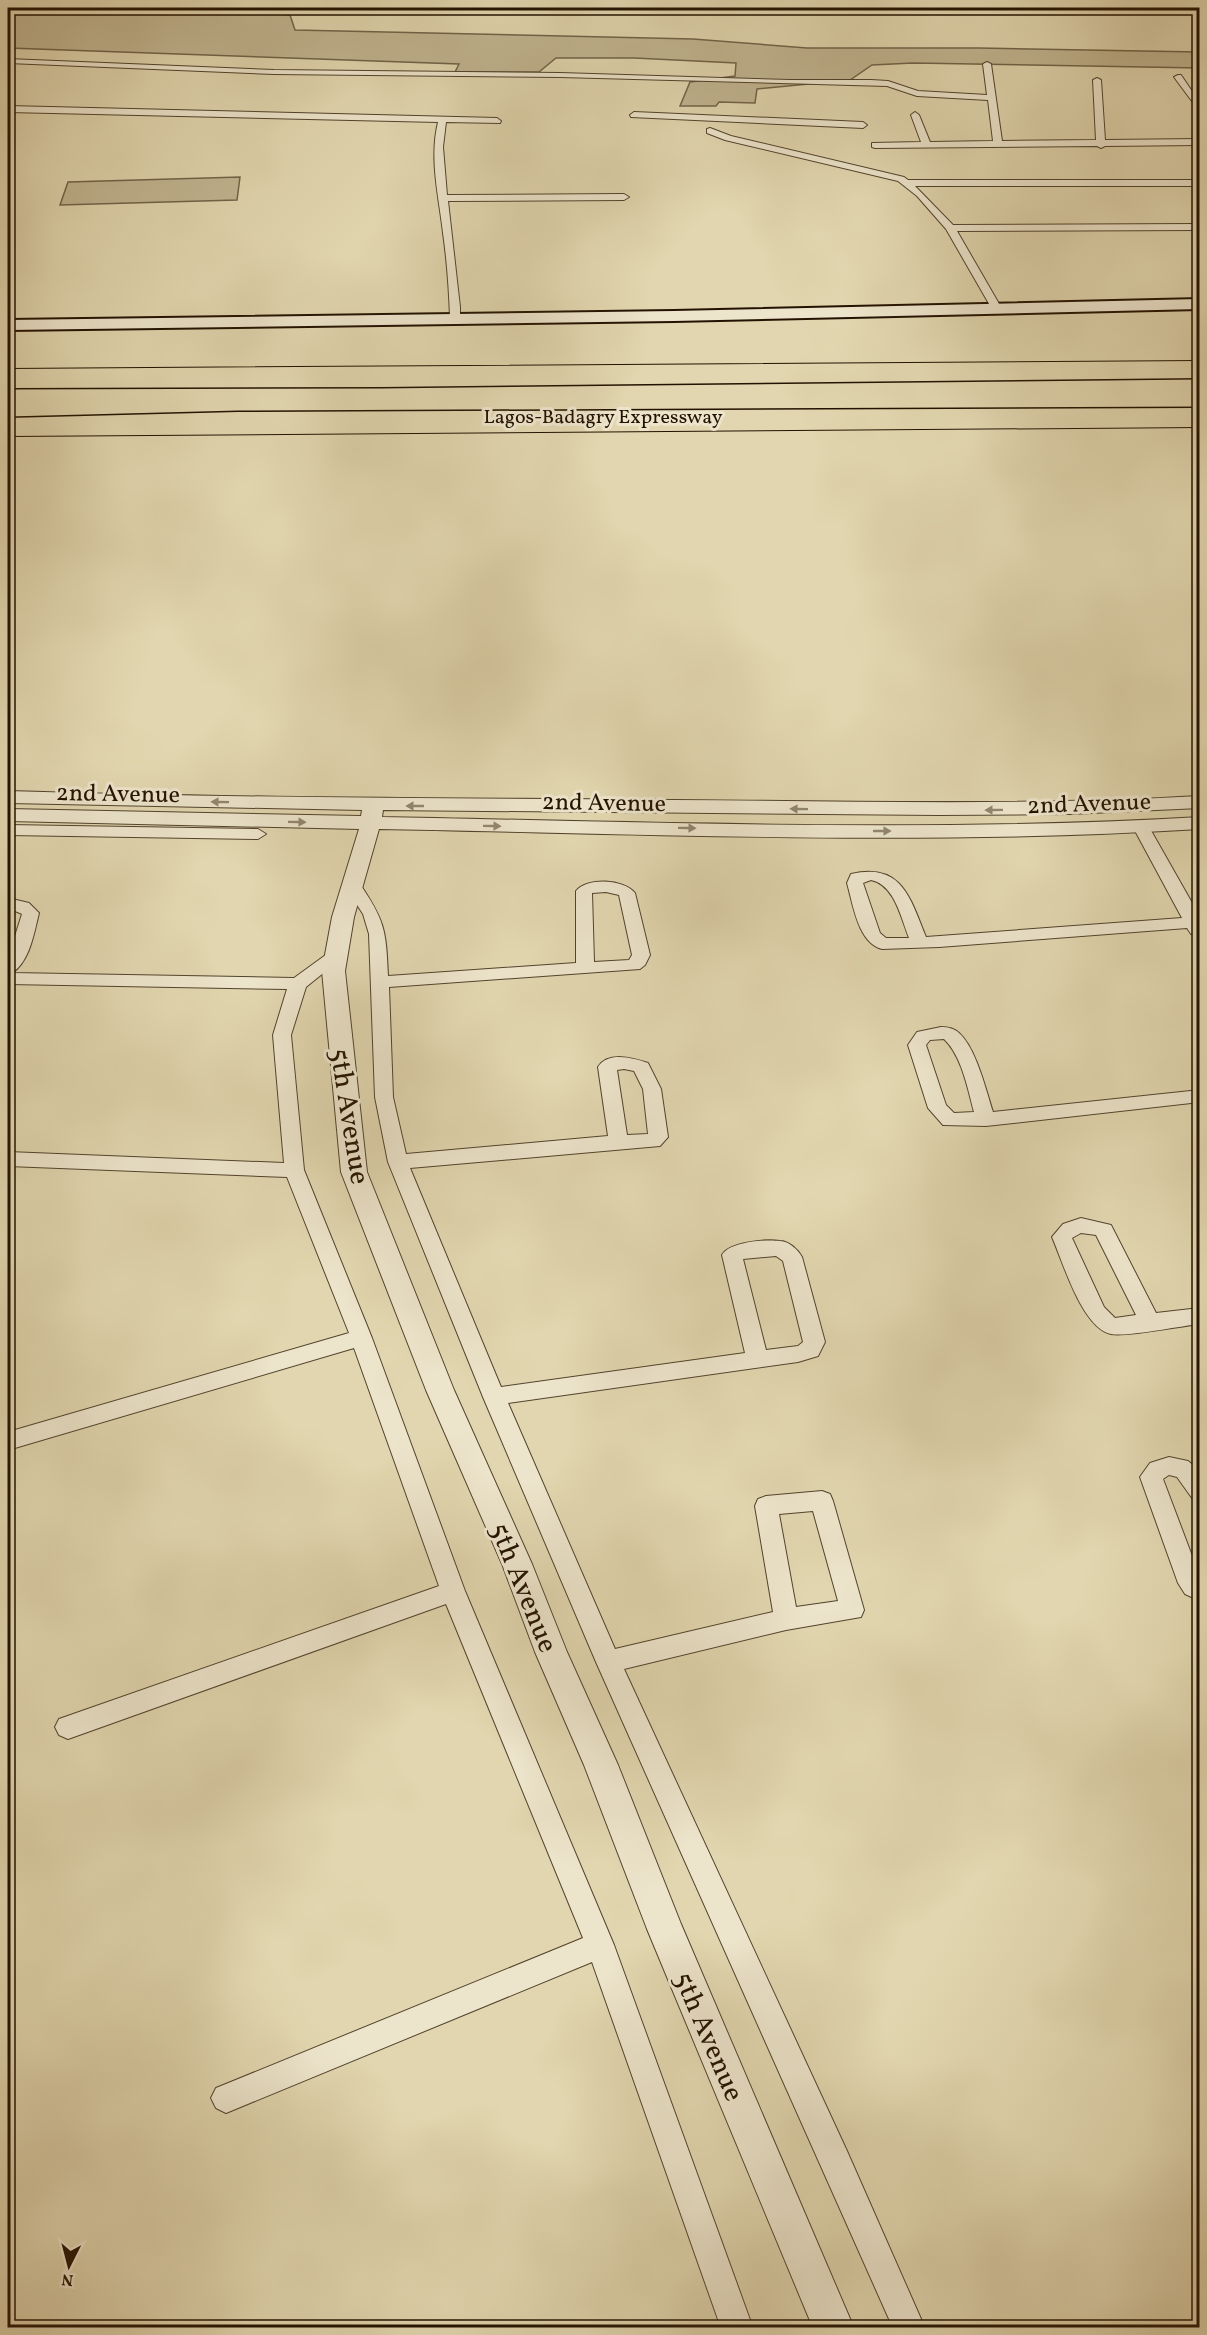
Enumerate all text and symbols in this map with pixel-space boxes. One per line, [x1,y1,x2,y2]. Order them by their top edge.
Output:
street label: Lagos-Badagry Expressway [484,404,723,432]
street label: 2nd Avenue [56,777,180,813]
street label: 2nd Avenue [542,786,666,822]
street label: 2nd Avenue [1026,786,1152,824]
one-way arrow [211,797,230,807]
one-way arrow [406,801,425,811]
one-way arrow [790,804,809,814]
one-way arrow [985,805,1004,814]
one-way arrow [287,818,306,827]
one-way arrow [482,821,501,831]
one-way arrow [677,823,696,833]
one-way arrow [872,826,891,835]
street label: 5th Avenue [319,1046,379,1187]
street label: 5th Avenue [479,1517,566,1659]
street label: 5th Avenue [663,1966,752,2108]
north arrow [39,2236,99,2296]
text: N [60,2267,75,2290]

